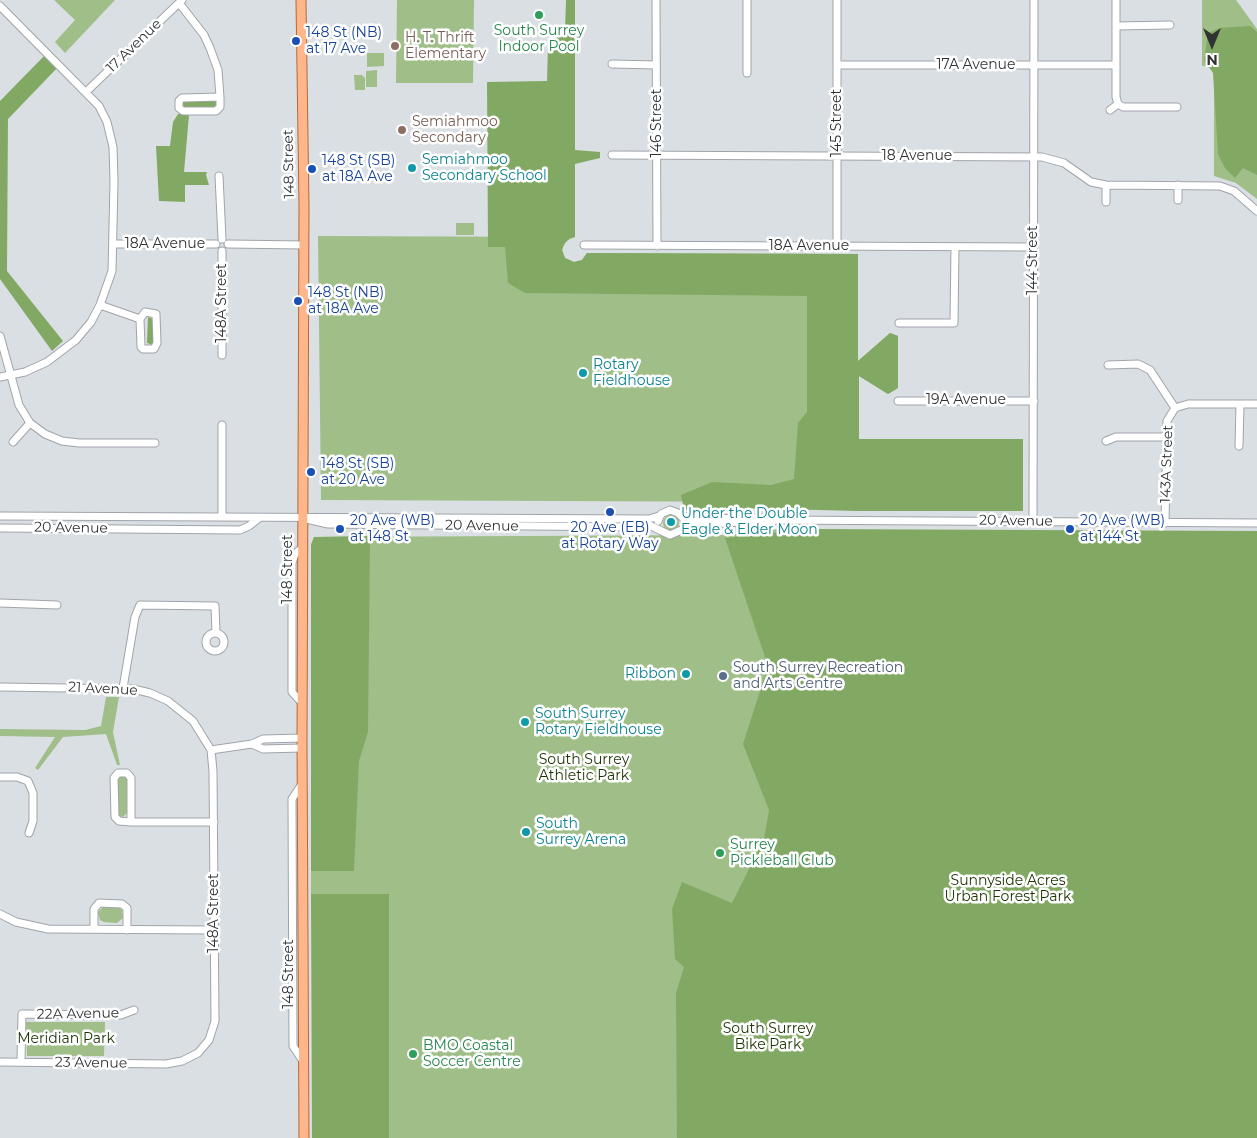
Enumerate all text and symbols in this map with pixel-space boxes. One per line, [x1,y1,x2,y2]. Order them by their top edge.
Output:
marker: South Surrey Indoor Pool [533,9,545,21]
street label: 17 Avenue [103,16,165,76]
north arrow [1187,20,1237,70]
place label: South Surrey Indoor Pool [494,23,584,56]
place label: 148 St (NB) at 17 Ave [306,25,382,58]
place label: H. T. Thrift Elementary [405,30,486,62]
marker: 148 St (NB) at 17 Ave [290,35,302,47]
marker: H. T. Thrift Elementary [389,40,401,52]
text: N [1206,51,1218,69]
street label: 17A Avenue [937,57,1015,73]
street label: 146 Street [649,89,665,157]
street label: 145 Street [829,89,845,157]
place label: Semiahmoo Secondary [412,114,498,146]
marker: Semiahmoo Secondary [396,124,408,136]
street label: 148 Street [280,129,298,199]
street label: 18 Avenue [882,148,952,164]
place label: Semiahmoo Secondary School [422,152,547,184]
place label: 148 St (SB) at 18A Ave [322,153,395,186]
marker: Semiahmoo Secondary School [406,162,418,174]
marker: 148 St (SB) at 18A Ave [306,163,318,175]
street label: 144 Street [1025,225,1041,295]
street label: 18A Avenue [125,236,205,252]
street label: 18A Avenue [769,238,849,254]
street label: 148A Street [214,263,230,343]
place label: 148 St (NB) at 18A Ave [308,285,384,318]
marker: 148 St (NB) at 18A Ave [292,295,304,307]
place label: Rotary Fieldhouse [593,357,670,390]
marker: Rotary Fieldhouse [577,367,589,379]
street label: 19A Avenue [926,392,1006,408]
street label: 143A Street [1157,425,1177,503]
place label: 148 St (SB) at 20 Ave [321,456,394,488]
marker: 148 St (SB) at 20 Ave [305,466,317,478]
marker: 20 Ave (EB) at Rotary Way [604,506,616,518]
place label: Under the Double Eagle & Elder Moon [681,506,818,538]
street label: 20 Avenue [979,512,1053,530]
place label: 20 Ave (WB) at 148 St [350,513,435,546]
place label: 20 Ave (WB) at 144 St [1080,513,1165,546]
marker: Under the Double Eagle & Elder Moon [665,516,677,528]
street label: 20 Avenue [445,517,519,535]
street label: 20 Avenue [34,519,108,537]
place label: 20 Ave (EB) at Rotary Way [561,520,659,552]
marker: 20 Ave (WB) at 148 St [334,523,346,535]
marker: 20 Ave (WB) at 144 St [1064,523,1076,535]
street label: 148 Street [280,534,296,604]
place label: South Surrey Recreation and Arts Centre [733,660,903,692]
place label: Ribbon [625,666,676,682]
marker: Ribbon [680,668,692,680]
marker: South Surrey Recreation and Arts Centre [717,670,729,682]
street label: 21 Avenue [68,679,138,699]
place label: South Surrey Rotary Fieldhouse [535,706,662,739]
marker: South Surrey Rotary Fieldhouse [519,716,531,728]
park label: South Surrey Athletic Park [539,752,629,784]
place label: South Surrey Arena [536,816,626,849]
marker: South Surrey Arena [520,826,532,838]
place label: Surrey Pickleball Club [730,837,834,870]
marker: Surrey Pickleball Club [714,847,726,859]
street label: 148A Street [206,873,222,953]
park label: Sunnyside Acres Urban Forest Park [945,873,1071,906]
street label: 148 Street [281,939,297,1009]
street label: 22A Avenue [37,1005,119,1023]
park label: South Surrey Bike Park [723,1021,813,1054]
park label: Meridian Park [17,1031,115,1047]
place label: BMO Coastal Soccer Centre [423,1038,521,1070]
marker: BMO Coastal Soccer Centre [407,1048,419,1060]
street label: 23 Avenue [55,1054,127,1072]

